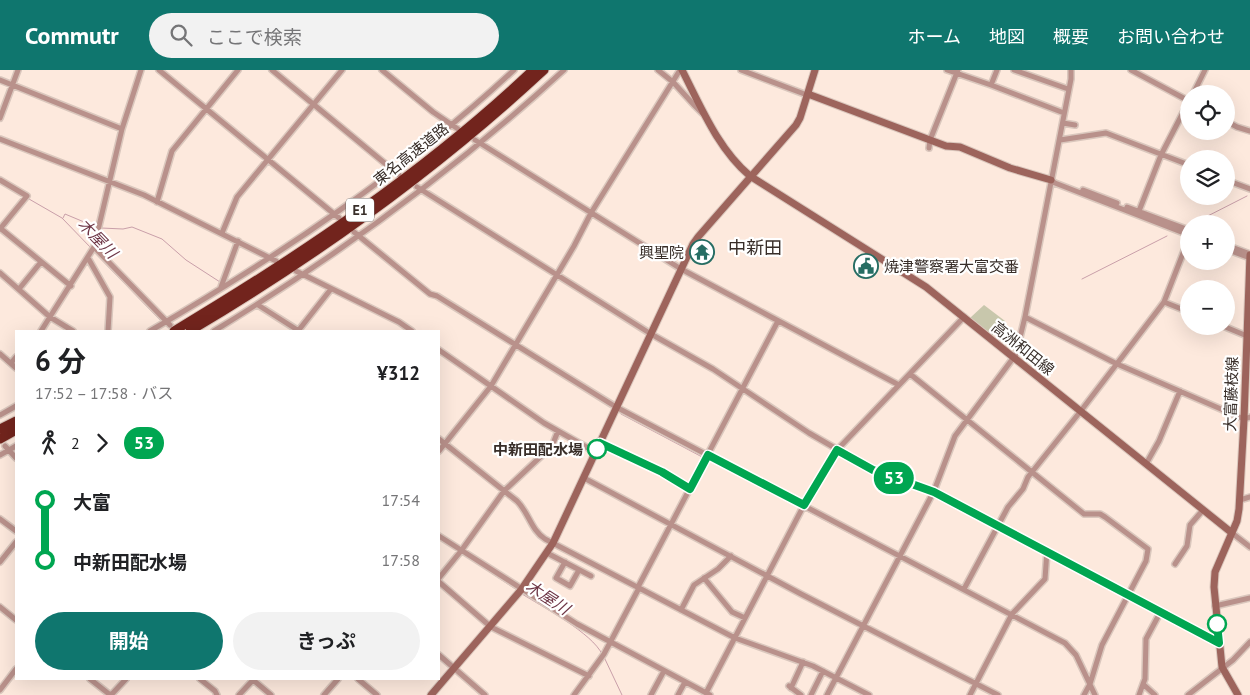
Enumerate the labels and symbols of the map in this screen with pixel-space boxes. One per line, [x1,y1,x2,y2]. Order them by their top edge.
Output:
street label: 東名高速道路 [370,119,452,189]
road number: E1 [346,198,374,222]
water label: 木屋川 [74,214,123,264]
district label: 中新田 [728,236,782,259]
temple icon: 興聖院 [689,239,715,265]
place label: 興聖院 [639,243,684,262]
public building icon: 焼津警察署大富交番 [853,253,879,279]
place label: 焼津警察署大富交番 [884,257,1019,276]
street label: 高洲和田線 [988,317,1058,379]
street label: 大富藤枝線 [1220,356,1242,432]
marker: 中新田配水場 [587,439,607,459]
place label: 中新田配水場 [493,440,583,459]
line badge: 53 [872,462,916,494]
water label: 木屋川 [522,576,575,620]
unlabelled marker [1207,614,1227,634]

